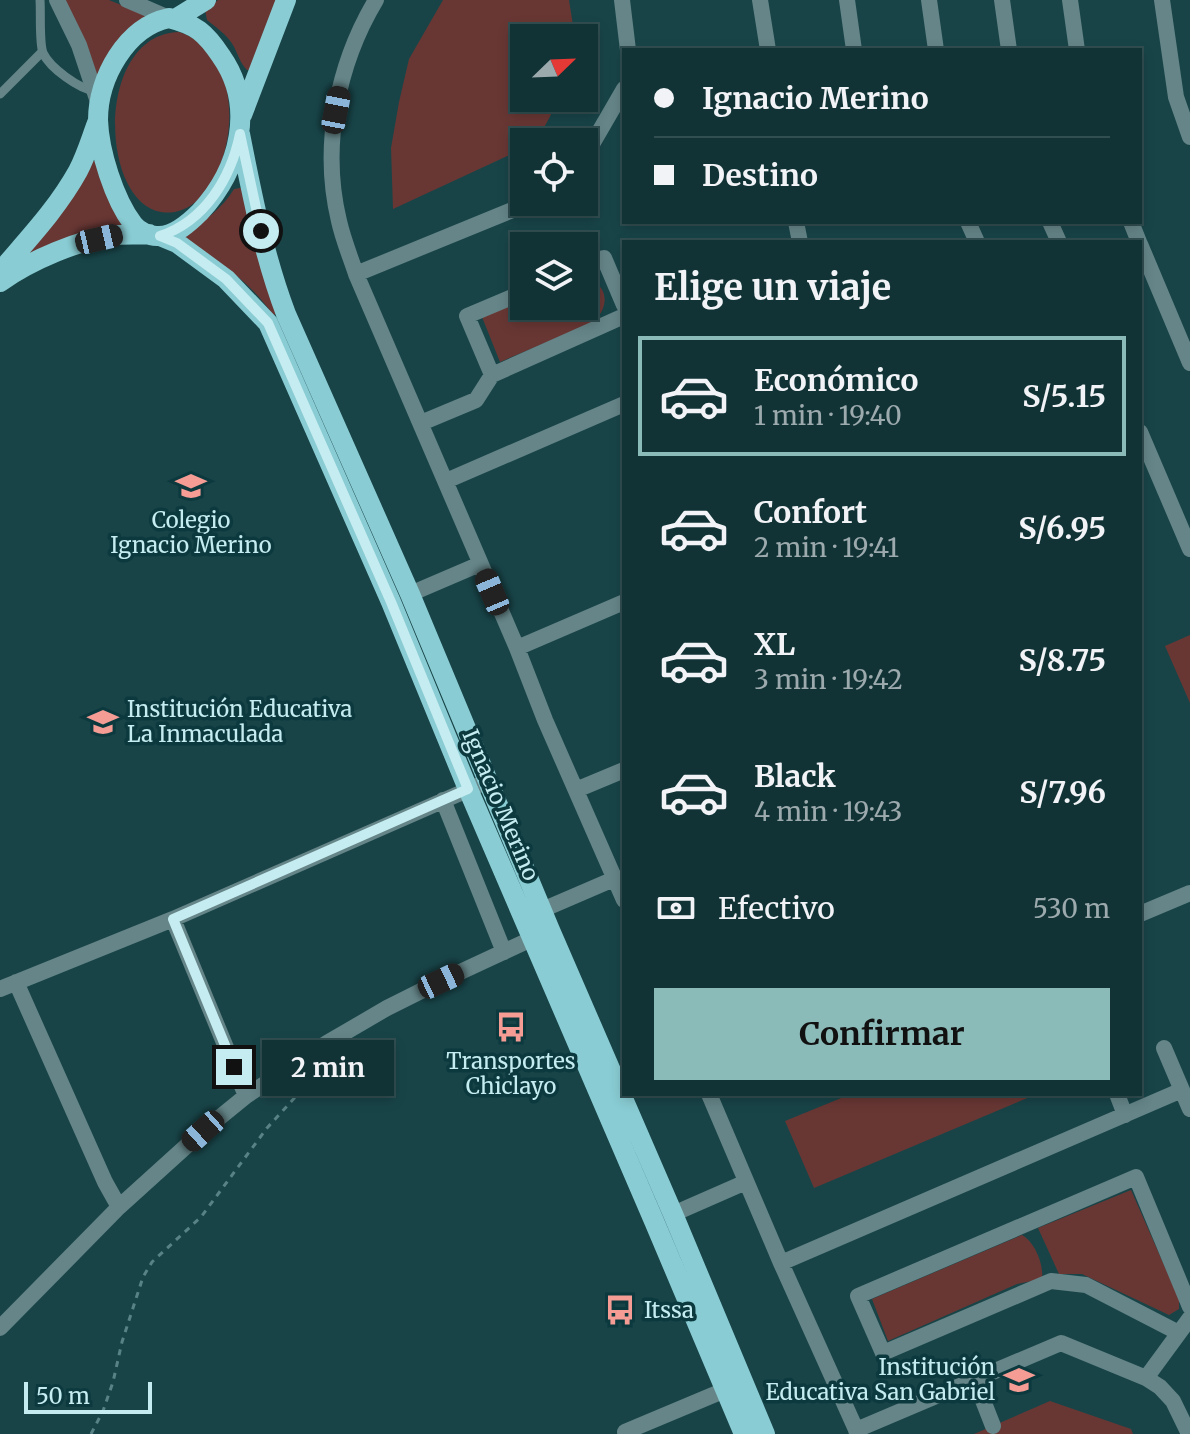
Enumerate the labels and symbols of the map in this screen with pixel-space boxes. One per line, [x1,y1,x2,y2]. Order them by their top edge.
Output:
north arrow [510,24,598,112]
car [320,84,352,136]
route start [243,213,279,249]
car [73,222,125,256]
school or university icon: Colegio Ignacio Merino [174,469,208,503]
place label: Colegio Ignacio Merino [110,506,272,559]
car [472,565,512,619]
place label: Institución Educativa La Inmaculada [127,695,352,748]
school or university icon: Institución Educativa La Inmaculada [86,705,120,739]
street label: Ignacio Merino [457,725,545,885]
car [414,960,468,1002]
bus stop icon: Transportes Chiclayo [494,1010,528,1044]
callout: 2 min [262,1039,394,1095]
place label: Transportes Chiclayo [446,1047,576,1100]
route end [216,1049,252,1085]
car [177,1106,229,1156]
bus stop icon: Itssa [603,1293,637,1327]
place label: Itssa [644,1296,694,1324]
place label: Institución Educativa San Gabriel [765,1353,995,1406]
school or university icon: Institución Educativa San Gabriel [1002,1363,1036,1397]
scale bar [24,1378,152,1414]

